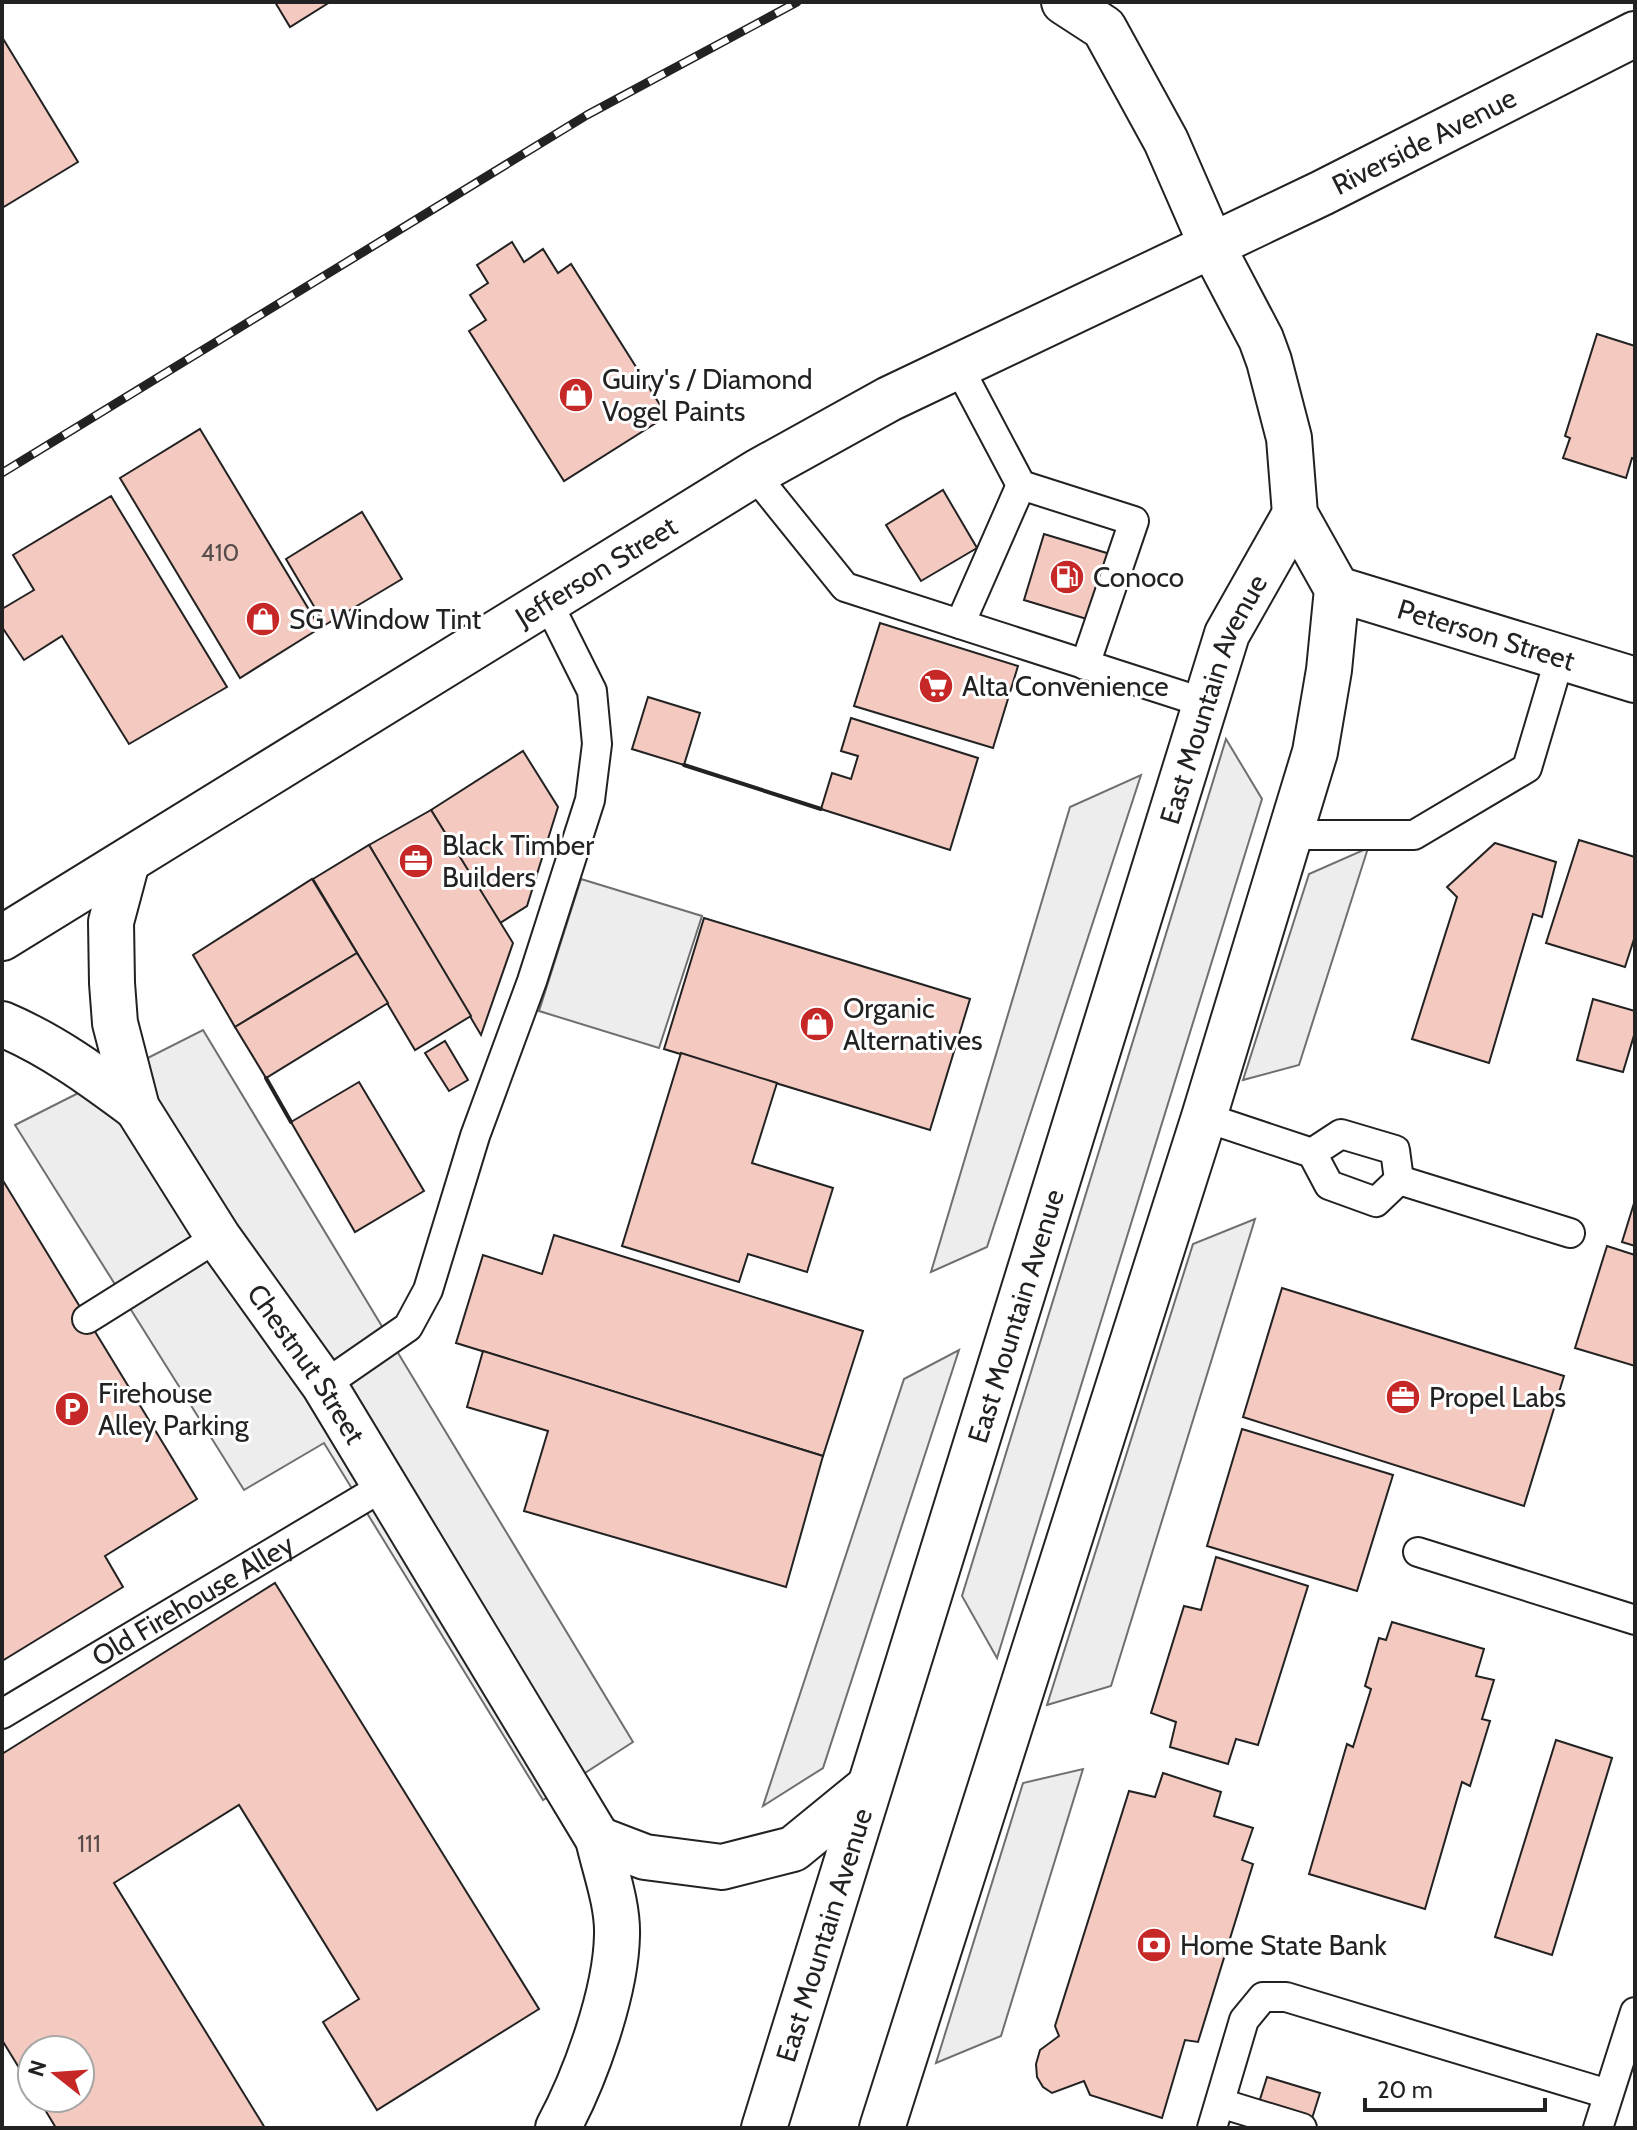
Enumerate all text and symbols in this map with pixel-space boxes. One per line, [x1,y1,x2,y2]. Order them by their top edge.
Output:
street label: Riverside Avenue [1326,80,1522,202]
place label: Guiry's / Diamond Vogel Paints [602,362,813,428]
shop icon: Guiry's / Diamond Vogel Paints [557,376,595,414]
street label: Jefferson Street [508,509,683,635]
house number: 410 [201,538,239,567]
fuel station icon: Conoco [1048,558,1086,596]
place label: Conoco [1093,560,1184,594]
street label: East Mountain Avenue [1152,568,1274,828]
street label: Peterson Street [1393,592,1579,678]
shop icon: SG Window Tint [244,600,282,638]
place label: SG Window Tint [289,602,481,636]
supermarket icon: Alta Convenience [917,667,955,705]
place label: Alta Convenience [962,669,1169,703]
place label: Black Timber Builders [442,828,594,894]
office icon: Black Timber Builders [397,842,435,880]
place label: Organic Alternatives [843,991,983,1057]
shop icon: Organic Alternatives [798,1005,836,1043]
street label: East Mountain Avenue [960,1185,1071,1447]
street label: Chestnut Street [240,1277,372,1450]
place label: Firehouse Alley Parking [98,1376,250,1442]
office icon: Propel Labs [1384,1378,1422,1416]
place label: Propel Labs [1429,1380,1566,1414]
parking icon: Firehouse Alley Parking [53,1390,91,1428]
street label: Old Firehouse Alley [86,1527,300,1673]
street label: East Mountain Avenue [768,1804,879,2066]
house number: 111 [77,1829,101,1858]
bank icon: Home State Bank [1135,1926,1173,1964]
place label: Home State Bank [1180,1928,1387,1962]
north arrow [16,2034,96,2114]
text: N [22,2057,53,2080]
scale bar [1365,2062,1545,2112]
text: 20 m [1377,2075,1433,2104]

